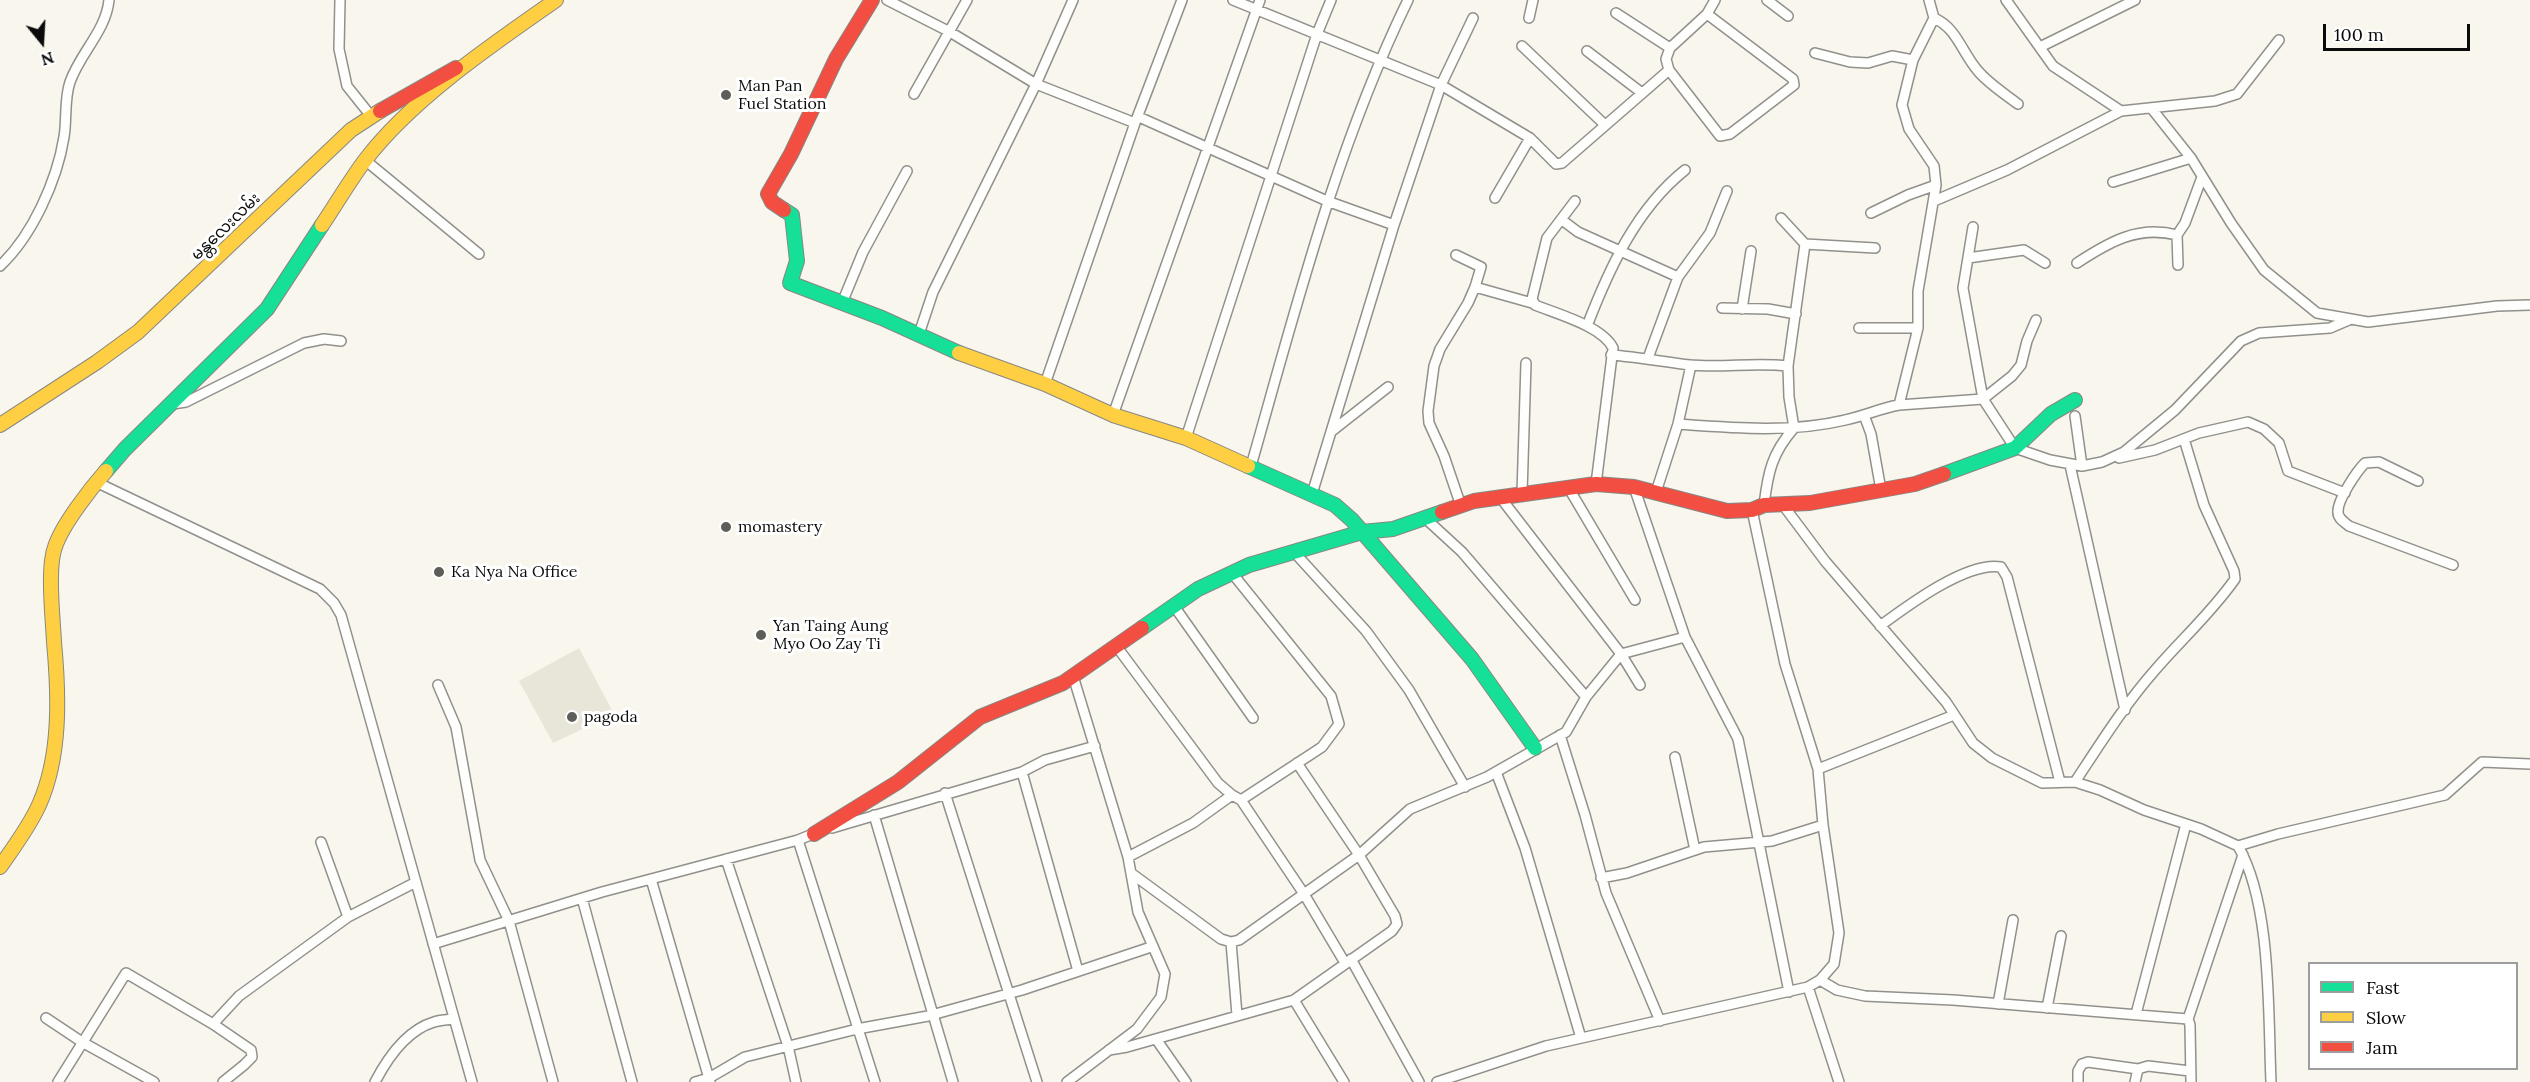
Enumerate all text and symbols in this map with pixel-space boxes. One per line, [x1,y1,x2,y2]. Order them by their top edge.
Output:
north arrow [12,12,72,72]
scale bar [2326,12,2473,50]
text: 100 m [2334,23,2384,46]
text: N [39,48,57,71]
place label: Man Pan Fuel Station [738,76,826,114]
marker: Man Pan Fuel Station [719,88,733,102]
street label: မန္တလေးလမ်း [187,189,265,265]
place label: momastery [738,517,822,537]
marker: momastery [719,520,733,534]
place label: Ka Nya Na Office [451,562,577,582]
marker: Ka Nya Na Office [432,565,446,579]
place label: Yan Taing Aung Myo Oo Zay Ti [773,616,888,654]
marker: Yan Taing Aung Myo Oo Zay Ti [754,628,768,642]
place label: pagoda [584,707,638,727]
marker: pagoda [565,710,579,724]
legend [2308,962,2518,1070]
text: Fast [2366,976,2400,999]
text: Slow [2366,1006,2406,1029]
text: Jam [2366,1036,2398,1059]

